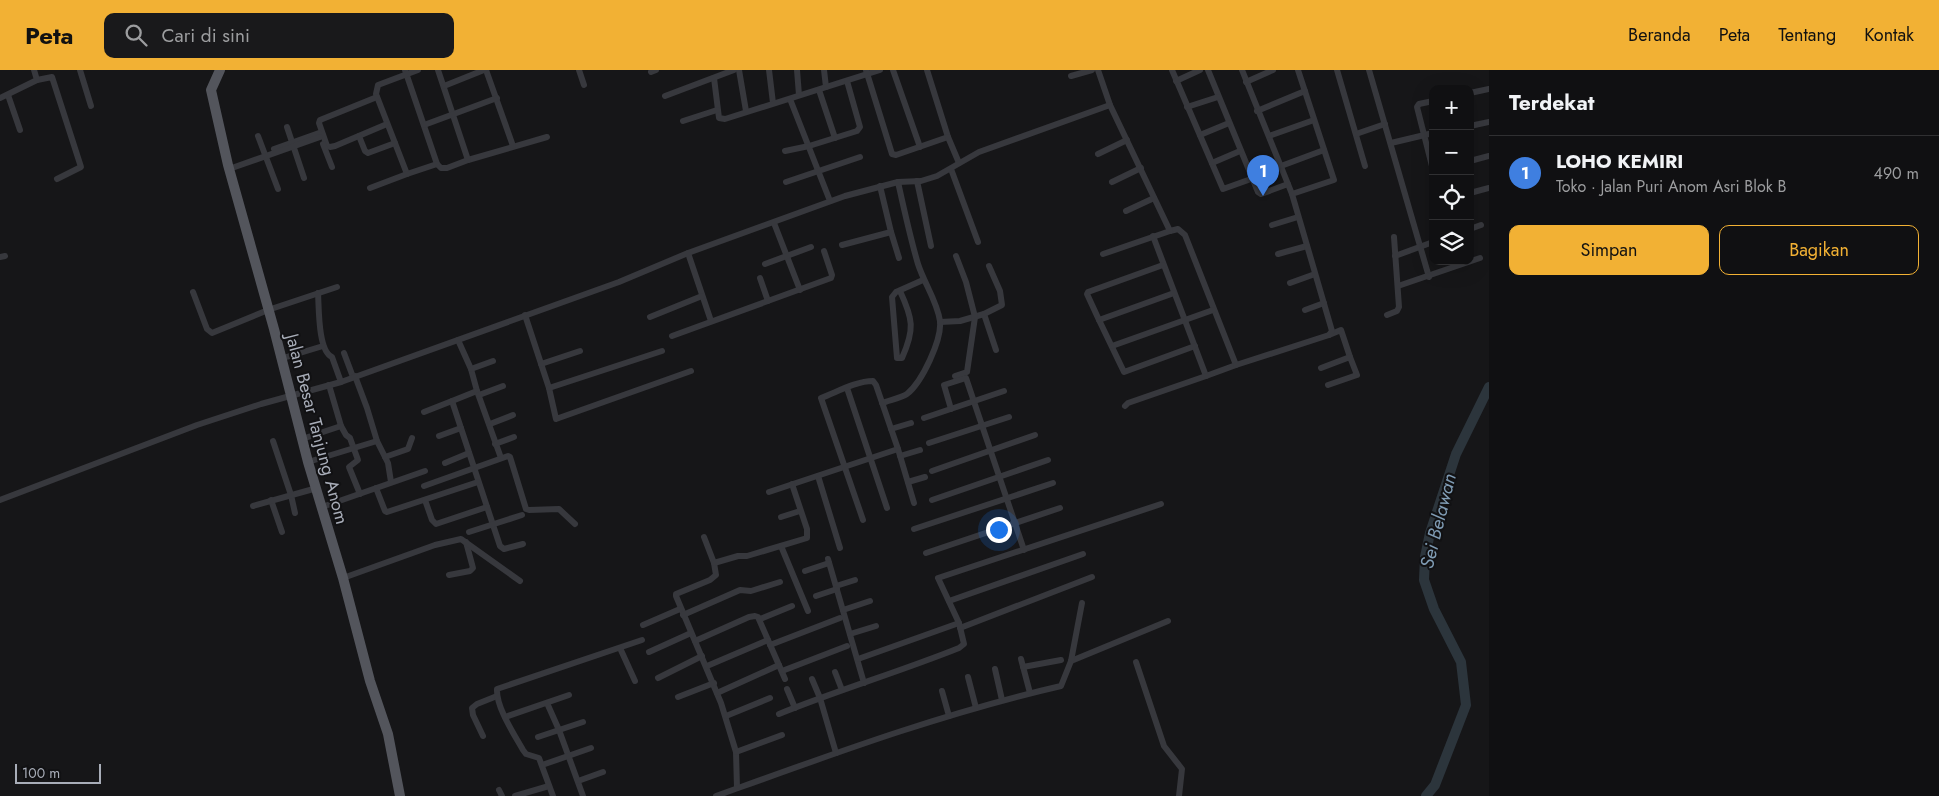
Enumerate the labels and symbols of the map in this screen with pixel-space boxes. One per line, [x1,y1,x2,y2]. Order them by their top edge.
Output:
pin: 1 [1247,155,1279,196]
street label: Jalan Besar Tanjung Anom [279,329,355,527]
water label: Sei Belawan [1413,471,1463,571]
your location [986,517,1012,543]
scale bar [15,761,101,784]

